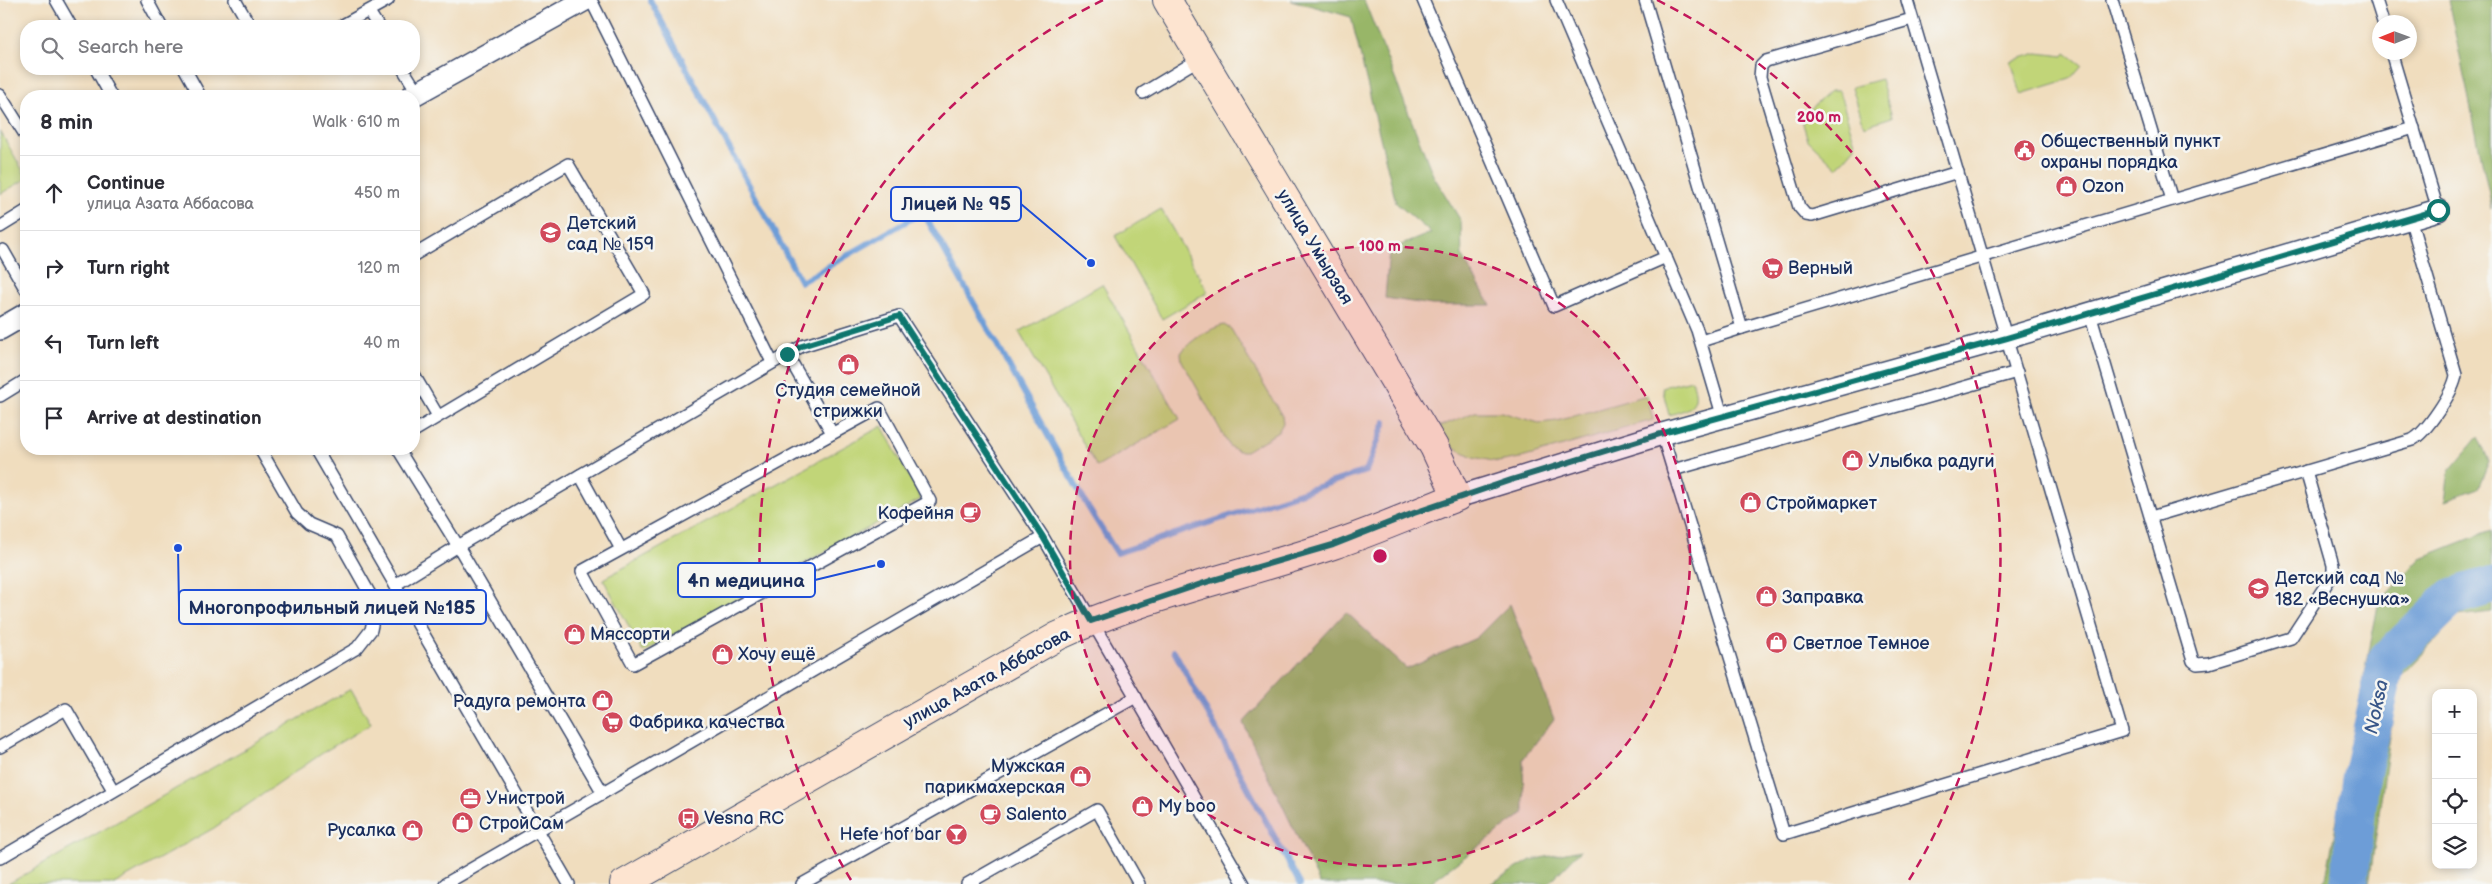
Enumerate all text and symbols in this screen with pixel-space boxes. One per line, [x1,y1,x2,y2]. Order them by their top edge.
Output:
north arrow [2372,15,2417,60]
search box [20,20,420,75]
icon: search [38,34,66,62]
text: Search here [78,36,183,59]
text: 200 m [1797,108,1841,127]
text: 8 min [40,110,93,135]
text: Walk · 610 m [312,113,400,132]
place label: Общественный пункт охраны порядка [2041,131,2221,173]
public building icon: Общественный пункт охраны порядка [2013,139,2037,163]
text: Continue [87,172,165,195]
shop icon: Ozon [2054,174,2078,198]
place label: Ozon [2082,176,2124,197]
icon: ahead [40,179,68,207]
text: 450 m [354,184,400,203]
street label: улица Умырзая [1272,186,1358,308]
callout: Лицей № 95 [891,187,1021,221]
text: Лицей № 95 [900,193,1011,216]
text: улица Азата Аббасова [87,195,254,214]
route start [2427,199,2450,222]
place label: Детский сад № 159 [567,213,654,255]
school or university icon: Детский сад № 159 [539,221,563,245]
text: 100 m [1359,237,1401,256]
icon: right [40,254,68,282]
supermarket icon: Верный [1760,256,1784,280]
text: Turn right [87,257,170,280]
place label: Верный [1788,258,1853,279]
text: 120 m [357,259,400,278]
icon: left [40,329,68,357]
text: Turn left [87,332,159,355]
text: 40 m [363,334,400,353]
route end [776,343,799,366]
shop icon: Студия семейной стрижки [836,353,860,377]
place label: Студия семейной стрижки [775,380,921,422]
icon: arrive [40,404,68,432]
text: Arrive at destination [87,407,262,430]
shop icon: Улыбка радуги [1840,449,1864,473]
place label: Улыбка радуги [1868,451,1995,472]
shop icon: Строймаркет [1738,491,1762,515]
place label: Строймаркет [1766,493,1878,514]
cafe icon: Кофейня [958,501,982,525]
place label: Кофейня [877,503,954,524]
centre of rings [1371,547,1389,565]
callout: 4п медицина [678,563,815,597]
place label: Детский сад № 182 «Веснушка» [2275,568,2410,610]
text: 4п медицина [687,570,805,593]
school or university icon: Детский сад № 182 «Веснушка» [2247,576,2271,600]
shop icon: Заправка [1754,585,1778,609]
place label: Заправка [1782,587,1864,608]
callout: Многопрофильный лицей №185 [179,590,486,624]
text: Многопрофильный лицей №185 [188,597,476,620]
shop icon: Мяссорти [562,622,586,646]
street label: улица Азата Аббасова [900,623,1075,733]
place label: Мяссорти [590,624,670,645]
shop icon: Светлое Темное [1765,631,1789,655]
place label: Светлое Темное [1793,633,1929,654]
shop icon: Хочу ещё [710,642,734,666]
place label: Хочу ещё [738,644,816,665]
water label: Noksa [2360,678,2394,736]
shop icon: Радуга ремонта [590,689,614,713]
map controls [2432,689,2477,869]
button: + [2432,689,2477,734]
place label: Радуга ремонта [452,691,586,712]
supermarket icon: Фабрика качества [601,710,625,734]
place label: Фабрика качества [629,712,785,733]
button: − [2432,734,2477,779]
place label: Мужская парикмахерская [925,756,1065,798]
shop icon: Мужская парикмахерская [1069,764,1093,788]
button: locate [2432,779,2477,824]
office icon: Унистрой [458,786,482,810]
place label: Унистрой [486,788,565,809]
shop icon: My boo [1130,794,1154,818]
place label: My boo [1158,796,1216,817]
cafe icon: Salento [978,802,1002,826]
place label: Salento [1006,804,1067,825]
bus stop icon: Vesna RC [676,806,700,830]
place label: Vesna RC [704,808,784,829]
shop icon: СтройСам [451,811,475,835]
place label: СтройСам [479,813,564,834]
shop icon: Русалка [400,818,424,842]
place label: Русалка [327,820,396,841]
bar icon: Hefe hof bar [945,822,969,846]
place label: Hefe hof bar [839,824,941,845]
button: layers [2432,824,2477,869]

